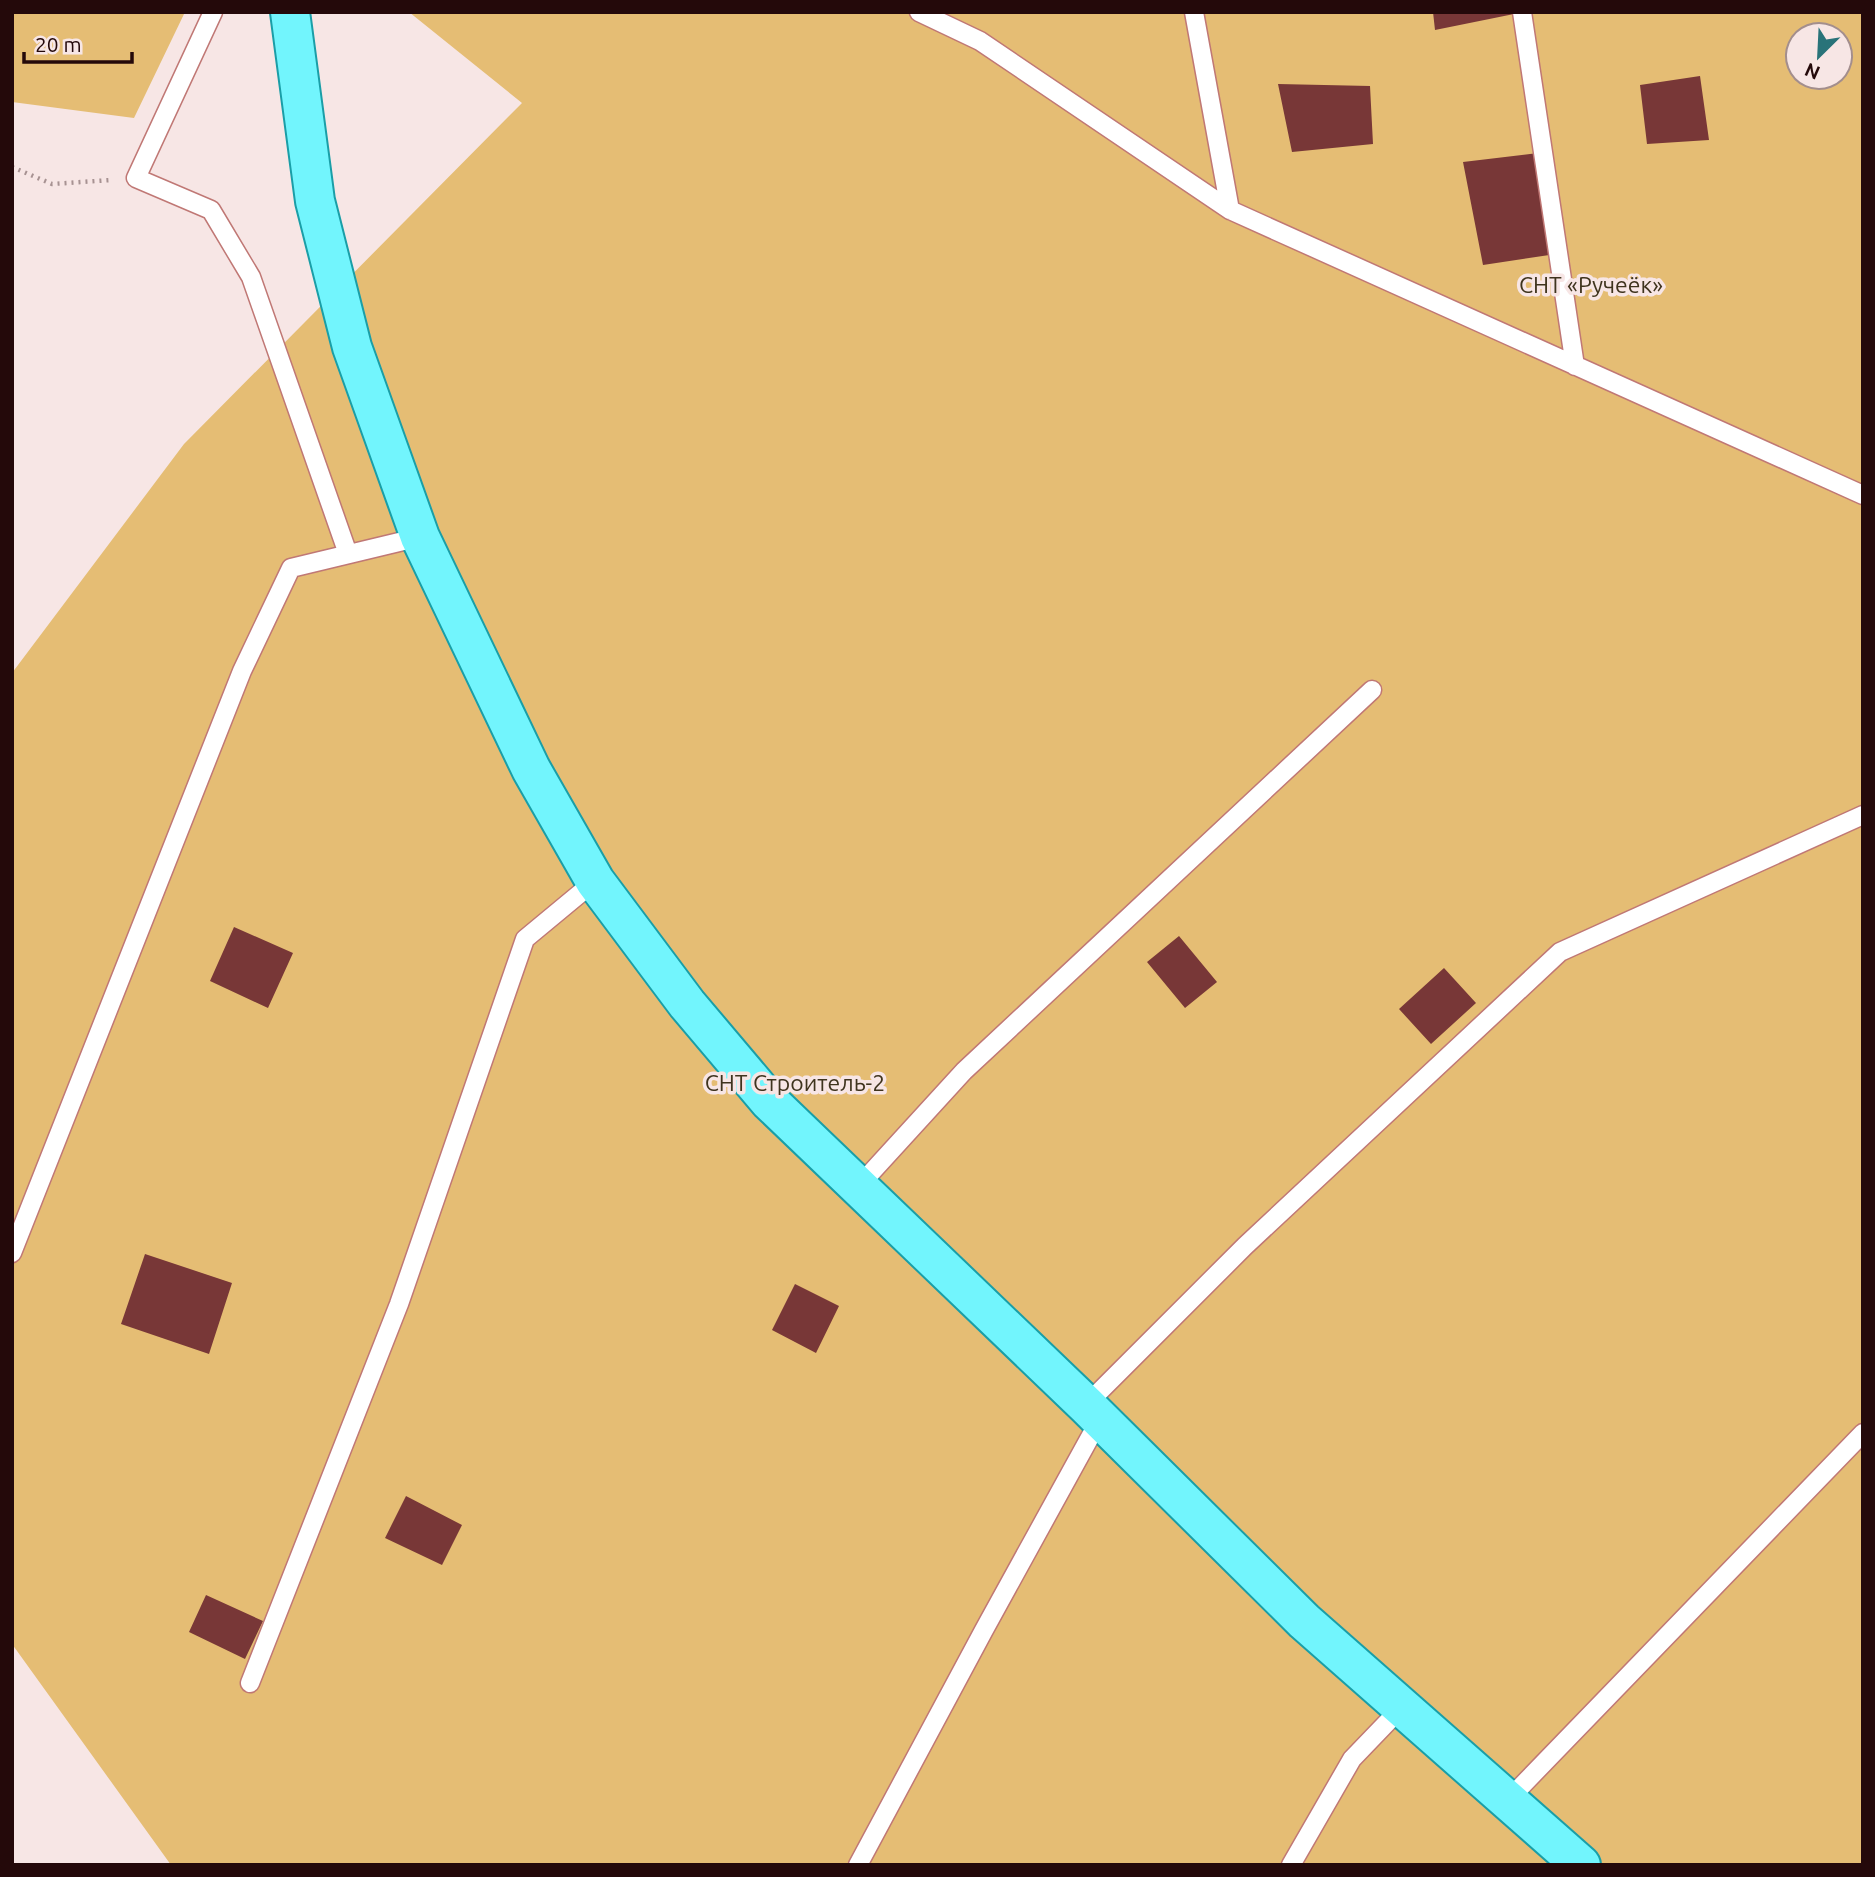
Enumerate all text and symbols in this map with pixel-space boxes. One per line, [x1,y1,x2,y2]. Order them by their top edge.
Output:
scale bar [24,21,133,65]
north arrow [1784,21,1854,91]
text: 20 m [35,32,82,56]
text: N [1801,59,1823,84]
park label: СНТ «Ручеёк» [1519,272,1663,297]
park label: СНТ Строитель-2 [705,1070,885,1095]

